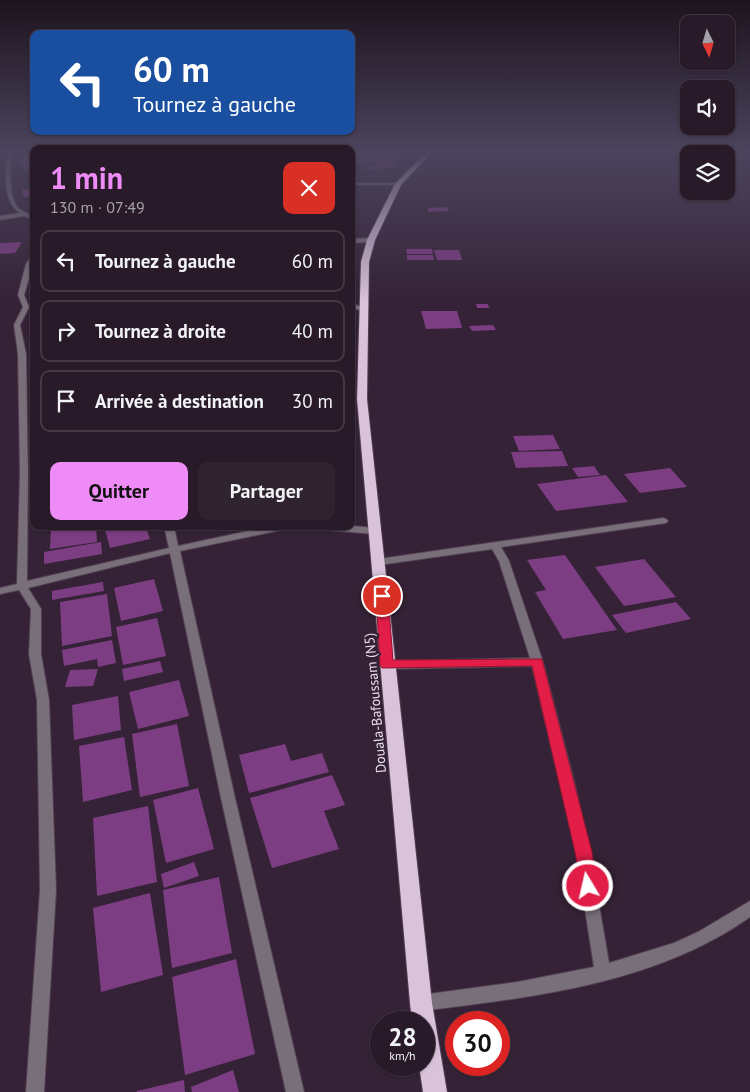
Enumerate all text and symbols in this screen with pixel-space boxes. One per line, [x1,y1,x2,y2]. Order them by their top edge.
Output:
north arrow [680,15,735,70]
map controls [680,15,735,200]
text: 60 m [133,46,210,92]
icon: left [50,50,115,115]
button: sound [680,80,735,135]
text: Tournez à gauche [133,90,296,118]
button: layers [680,145,735,200]
text: 1 min [50,158,123,197]
button: close [283,162,335,214]
text: 130 m · 07:49 [50,197,145,217]
icon: left [52,247,80,275]
text: Tournez à gauche [95,249,236,273]
text: 60 m [292,249,333,273]
icon: right [52,317,80,345]
text: Tournez à droite [95,319,226,343]
text: 40 m [292,319,333,343]
icon: arrive [52,387,80,415]
text: Arrivée à destination [95,389,264,413]
text: 30 m [292,389,333,413]
button: Quitter [50,462,188,520]
button: Partager [198,462,335,520]
pin [361,575,403,617]
icon: arrive [368,582,396,610]
street label: Douala-Bafoussam (N5) [360,632,390,774]
position arrow [561,859,613,911]
speed limit sign: 30 [445,1011,510,1076]
text: 28 [388,1021,417,1053]
text: km/h [389,1048,416,1063]

